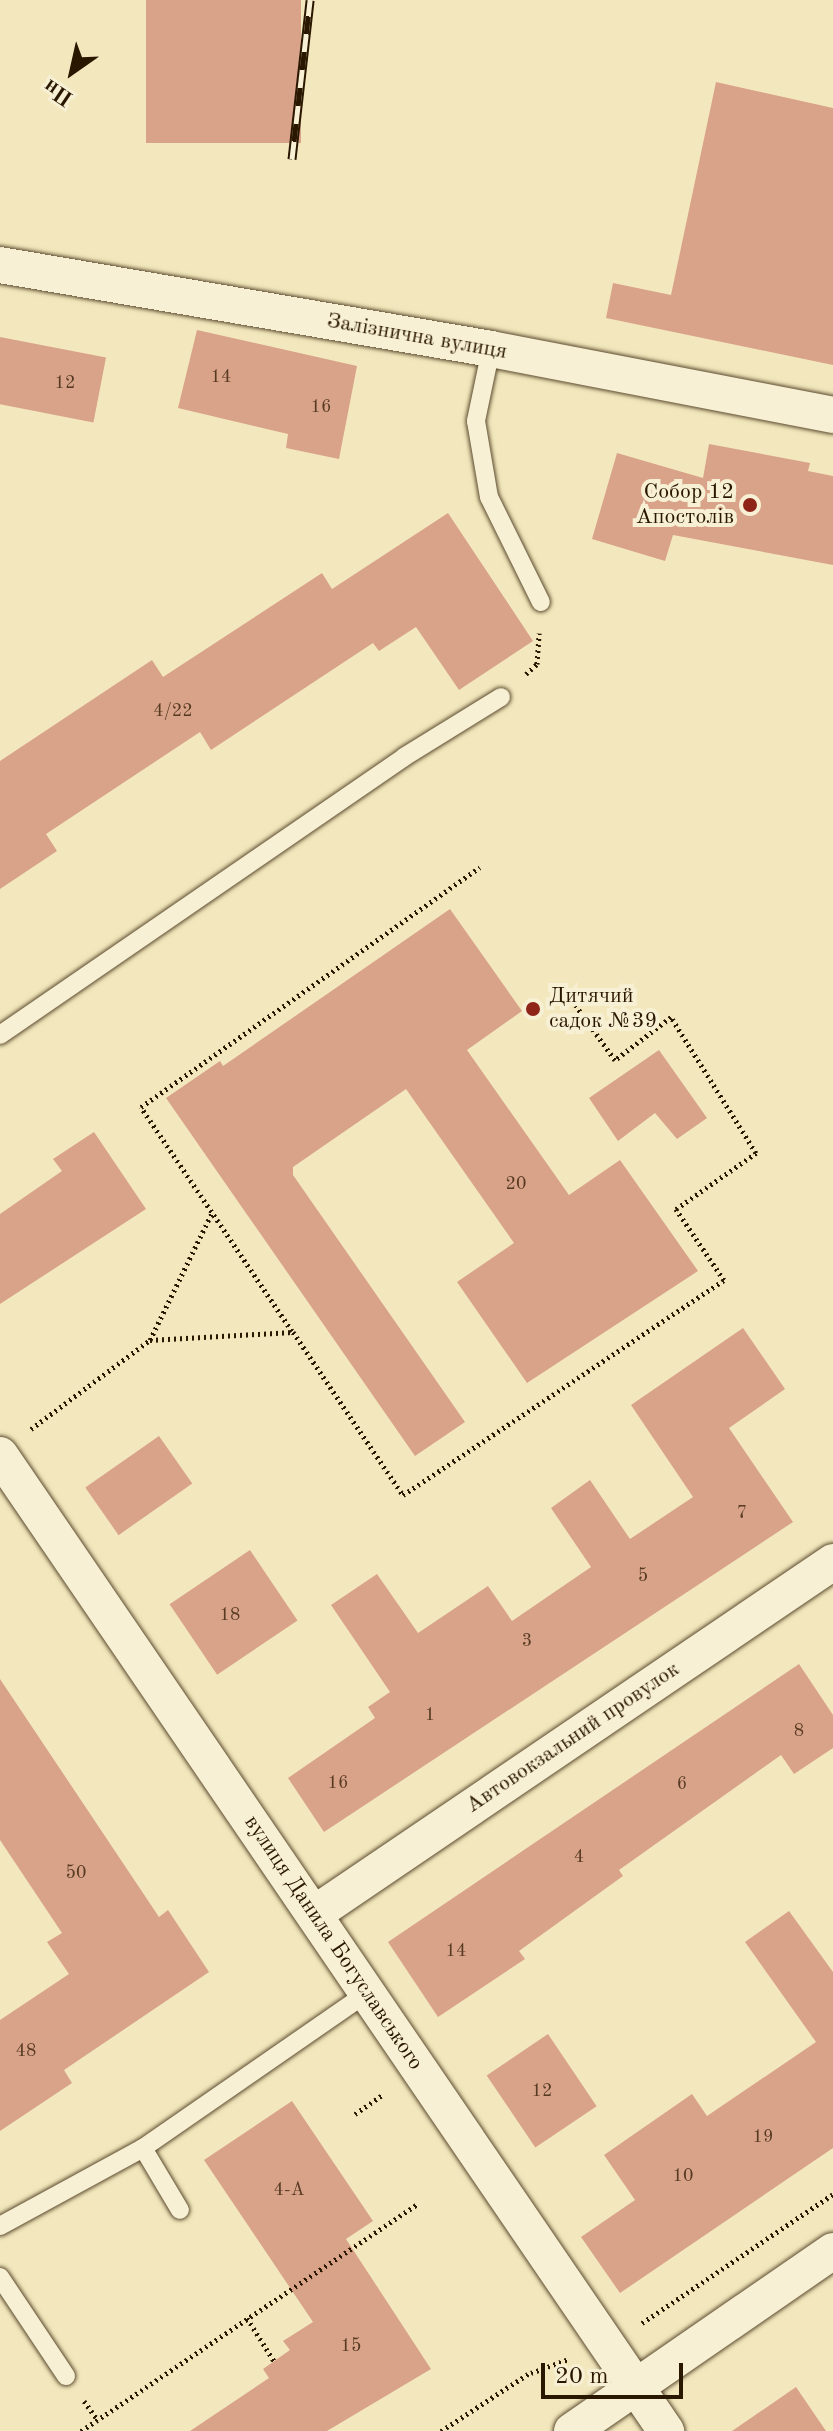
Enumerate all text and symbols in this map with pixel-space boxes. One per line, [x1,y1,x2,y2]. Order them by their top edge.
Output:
north arrow [32,32,112,112]
text: Пн [40,74,77,110]
street label: Залізнична вулиця [325,308,509,366]
house number: 14 [211,366,231,388]
house number: 12 [55,372,75,394]
house number: 16 [311,396,331,418]
place label: Собор 12 Апостолів [636,479,734,530]
marker: Собор 12 Апостолів [741,496,759,514]
house number: 4/22 [153,700,193,722]
place label: Дитячий садок №39 [549,983,657,1034]
marker: Дитячий садок №39 [524,1000,542,1018]
house number: 20 [506,1173,526,1195]
house number: 7 [737,1502,747,1524]
house number: 5 [638,1565,648,1587]
house number: 18 [220,1604,240,1626]
house number: 3 [522,1630,532,1652]
street label: Автовокзальний провулок [461,1657,685,1819]
house number: 1 [425,1704,435,1726]
house number: 8 [794,1720,804,1742]
house number: 16 [328,1772,348,1794]
house number: 6 [677,1773,687,1795]
street label: вулиця Данила Богуславського [238,1811,428,2075]
house number: 4 [574,1846,584,1868]
house number: 50 [66,1862,86,1884]
house number: 14 [446,1940,466,1962]
house number: 48 [16,2040,36,2062]
house number: 12 [532,2080,552,2102]
house number: 19 [753,2126,773,2148]
house number: 10 [673,2165,693,2187]
house number: 4-А [274,2179,304,2201]
house number: 15 [341,2335,361,2357]
scale bar [545,2347,687,2397]
text: 20 m [555,2365,609,2389]

